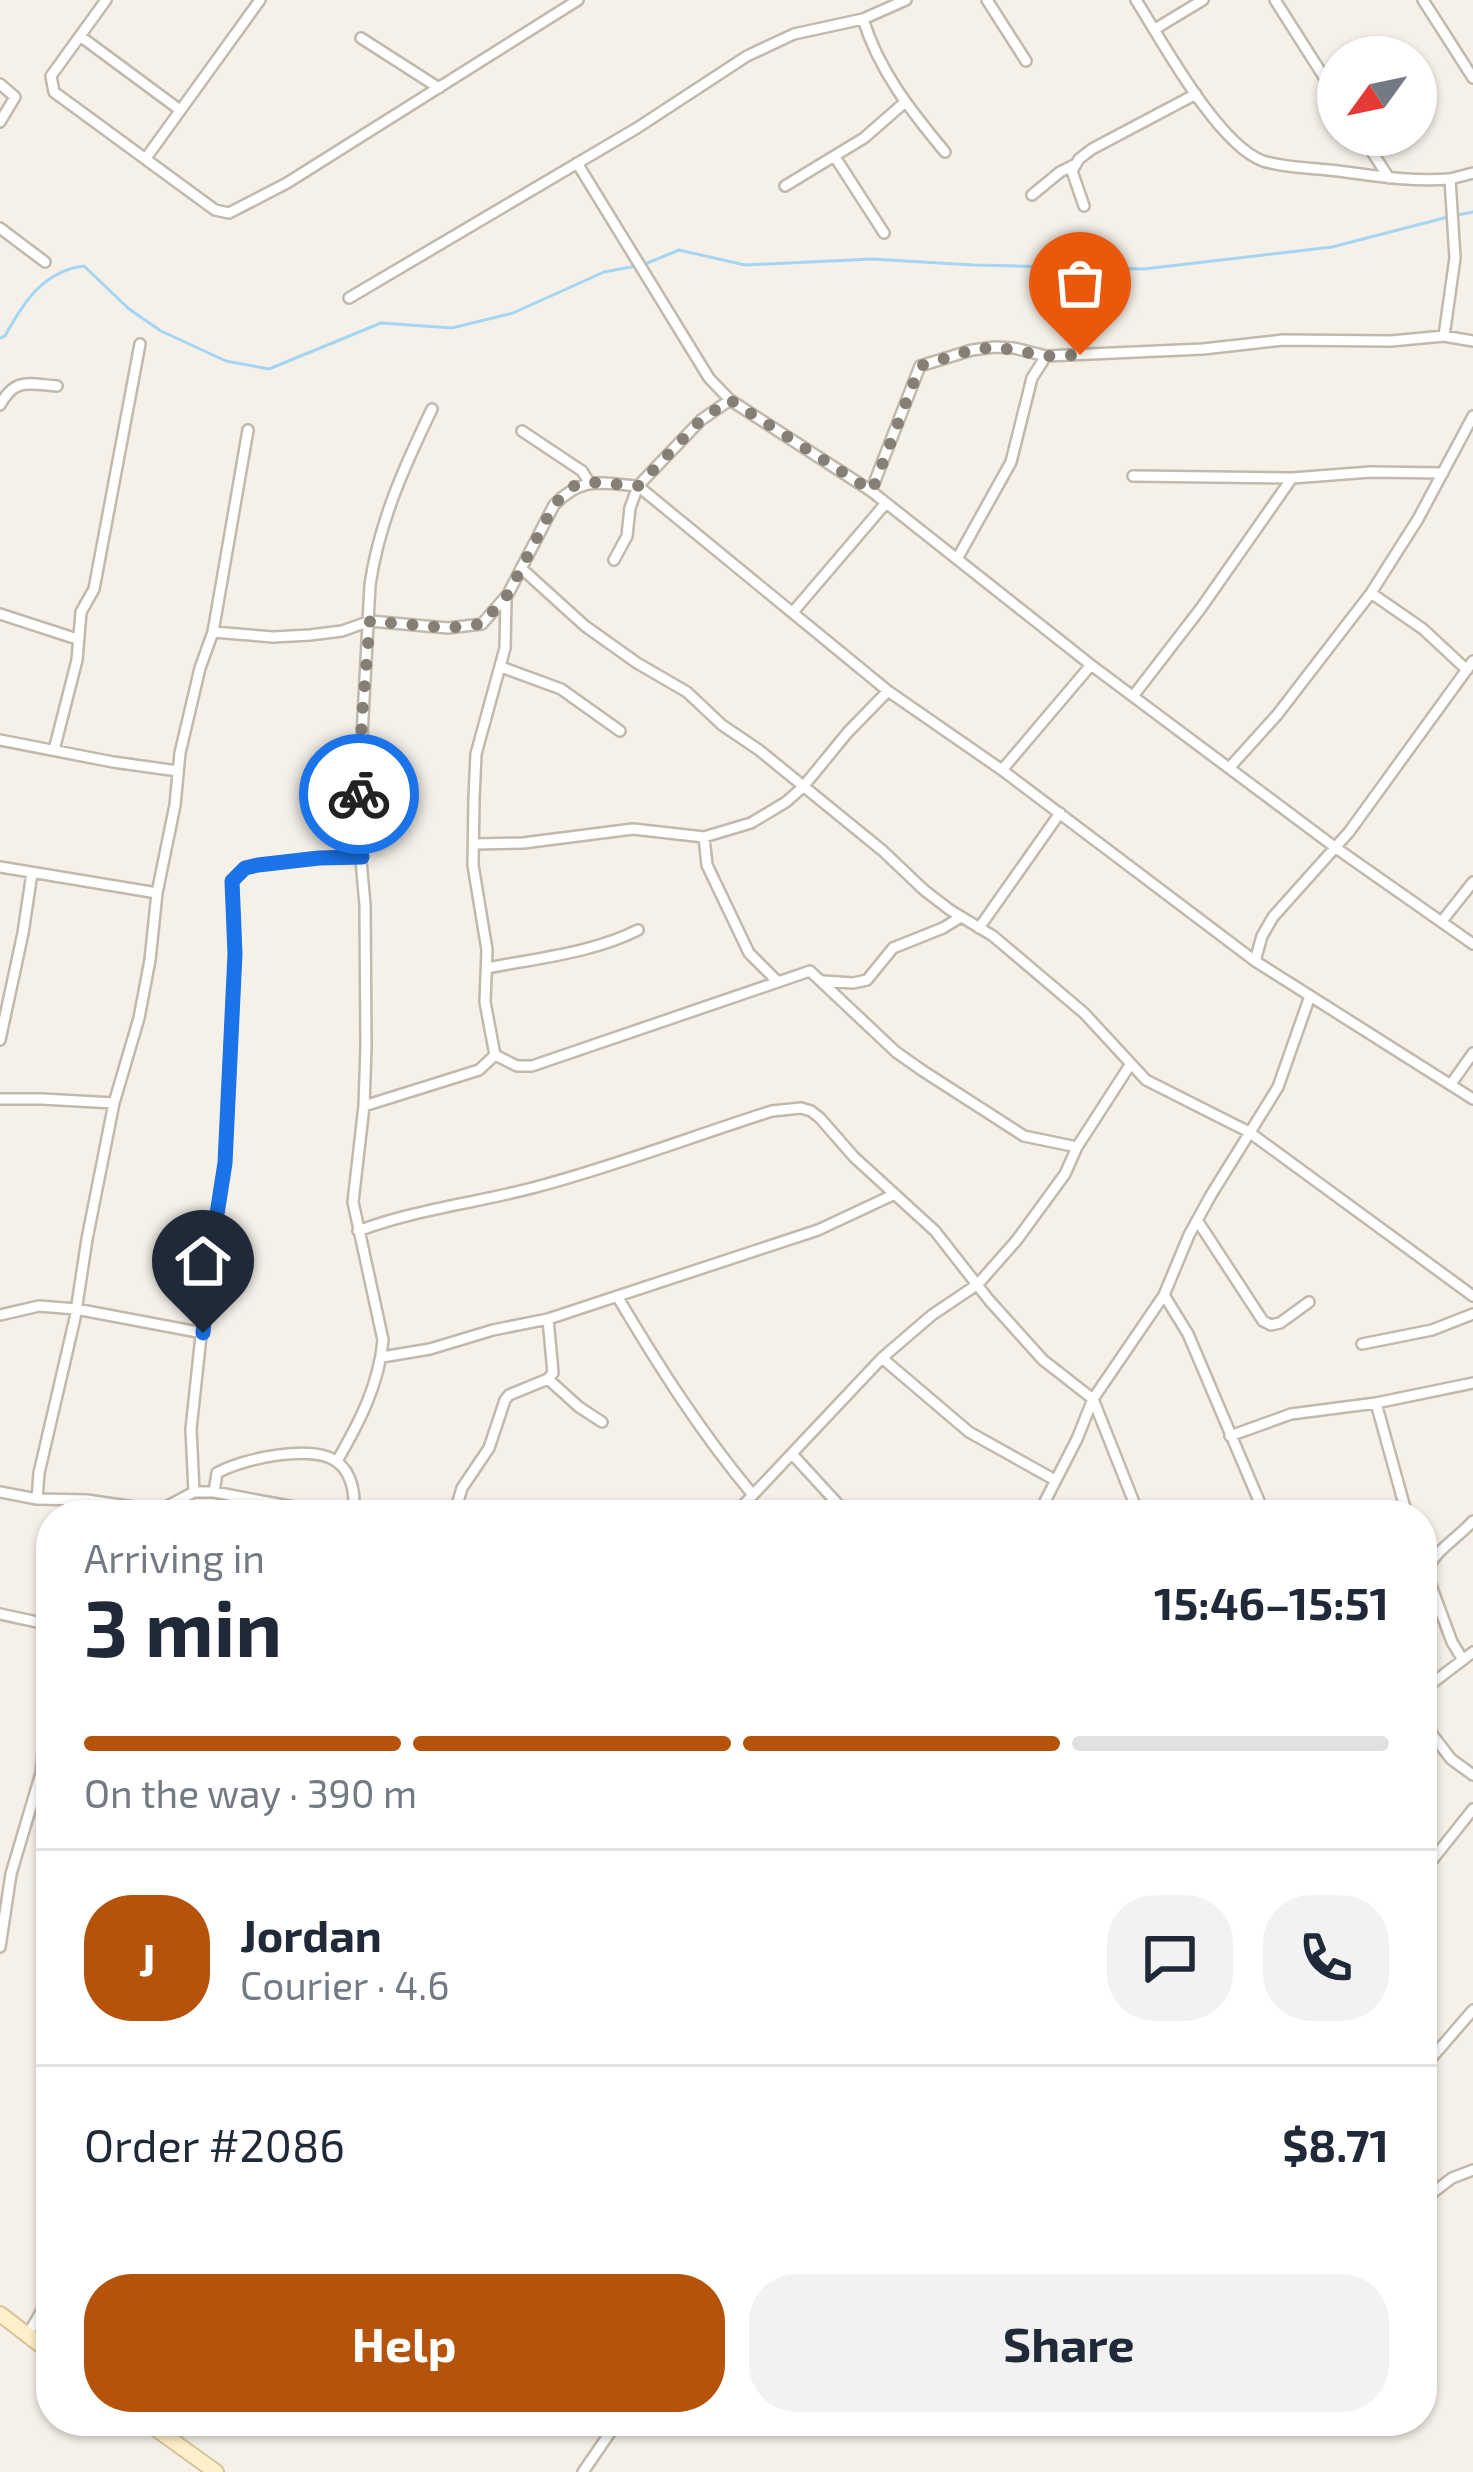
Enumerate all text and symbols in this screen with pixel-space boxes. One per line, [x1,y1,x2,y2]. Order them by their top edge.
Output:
north arrow [1317,36,1437,156]
map controls [1317,36,1437,156]
pin [1029,232,1131,355]
icon: bag [1047,250,1113,316]
courier [299,734,419,854]
icon: bike [326,761,392,827]
pin [152,1210,254,1333]
icon: home [170,1228,236,1294]
text: Arriving in [84,1534,265,1581]
text: 15:46–15:51 [1154,1575,1389,1629]
text: 3 min [84,1579,282,1673]
text: On the way · 390 m [84,1769,417,1816]
button: chat [1107,1895,1233,2021]
button: phone [1263,1895,1389,2021]
text: Jordan [240,1907,382,1961]
text: J [139,1931,155,1985]
text: Courier · 4.6 [240,1961,450,2008]
text: Order #2086 [84,2117,345,2171]
text: $8.71 [1282,2117,1389,2171]
button: Help [84,2274,725,2412]
button: Share [749,2274,1389,2412]

